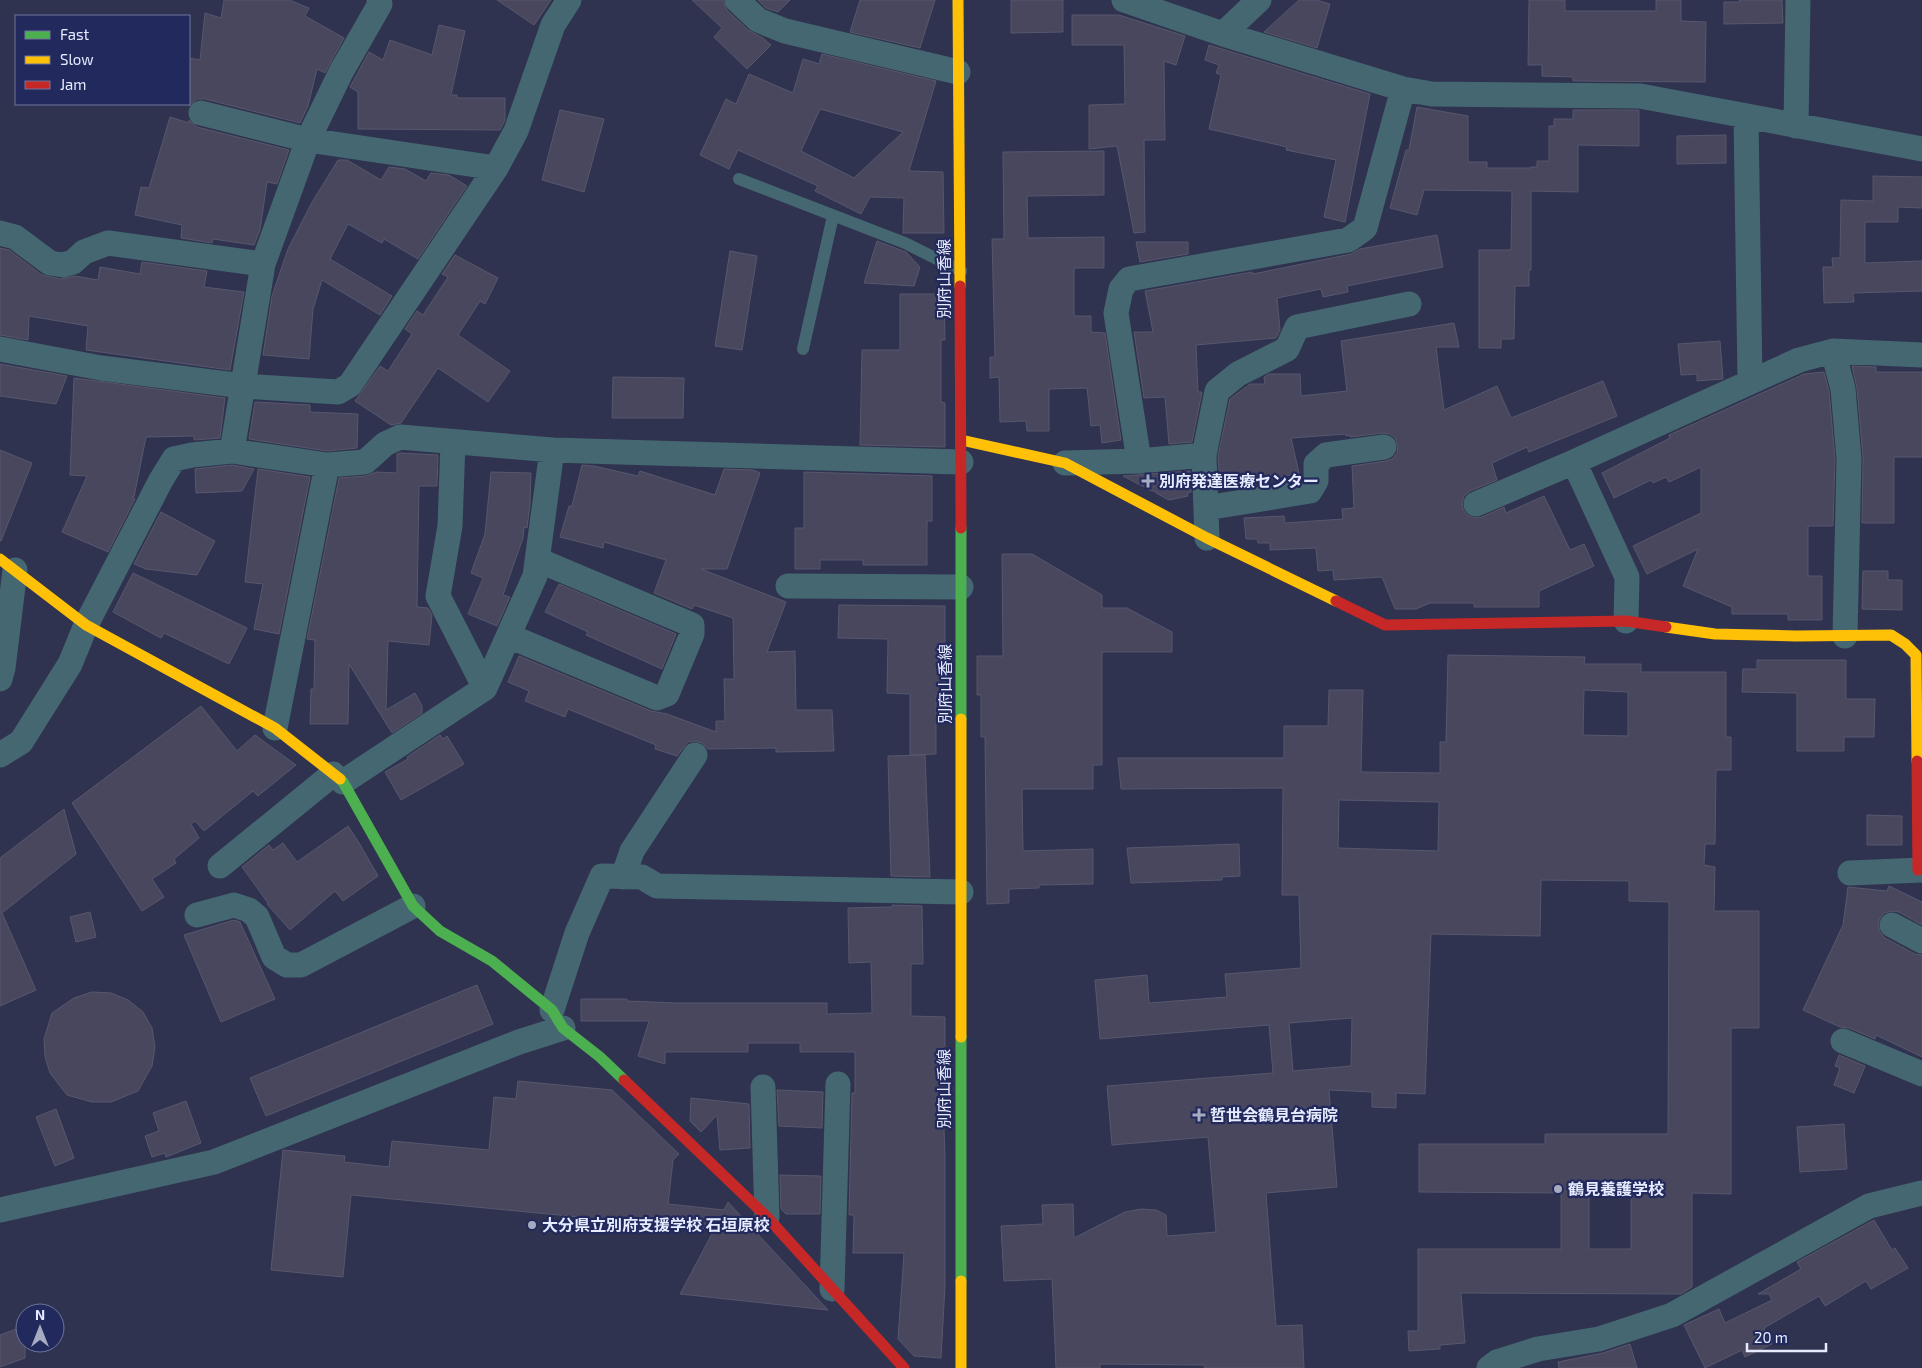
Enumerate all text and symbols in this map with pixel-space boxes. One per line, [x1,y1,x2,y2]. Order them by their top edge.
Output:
legend [15,15,190,105]
text: Fast [60,25,90,43]
text: Slow [60,50,94,68]
text: Jam [60,75,86,93]
street label: 別府山香線 [934,239,953,319]
place label: 別府発達医療センター [1159,471,1319,490]
marker: 別府発達医療センター [1141,474,1155,488]
street label: 別府山香線 [935,644,954,724]
street label: 別府山香線 [934,1049,953,1129]
place label: 哲世会鶴見台病院 [1210,1105,1338,1124]
marker: 哲世会鶴見台病院 [1192,1108,1206,1122]
place label: 鶴見養護学校 [1568,1179,1664,1198]
marker: 鶴見養護学校 [1552,1183,1564,1195]
place label: 大分県立別府支援学校 石垣原校 [542,1215,769,1234]
marker: 大分県立別府支援学校 石垣原校 [526,1219,538,1231]
north arrow [15,1303,65,1353]
text: N [35,1306,45,1323]
scale bar [1747,1320,1826,1352]
text: 20 m [1754,1328,1788,1346]

